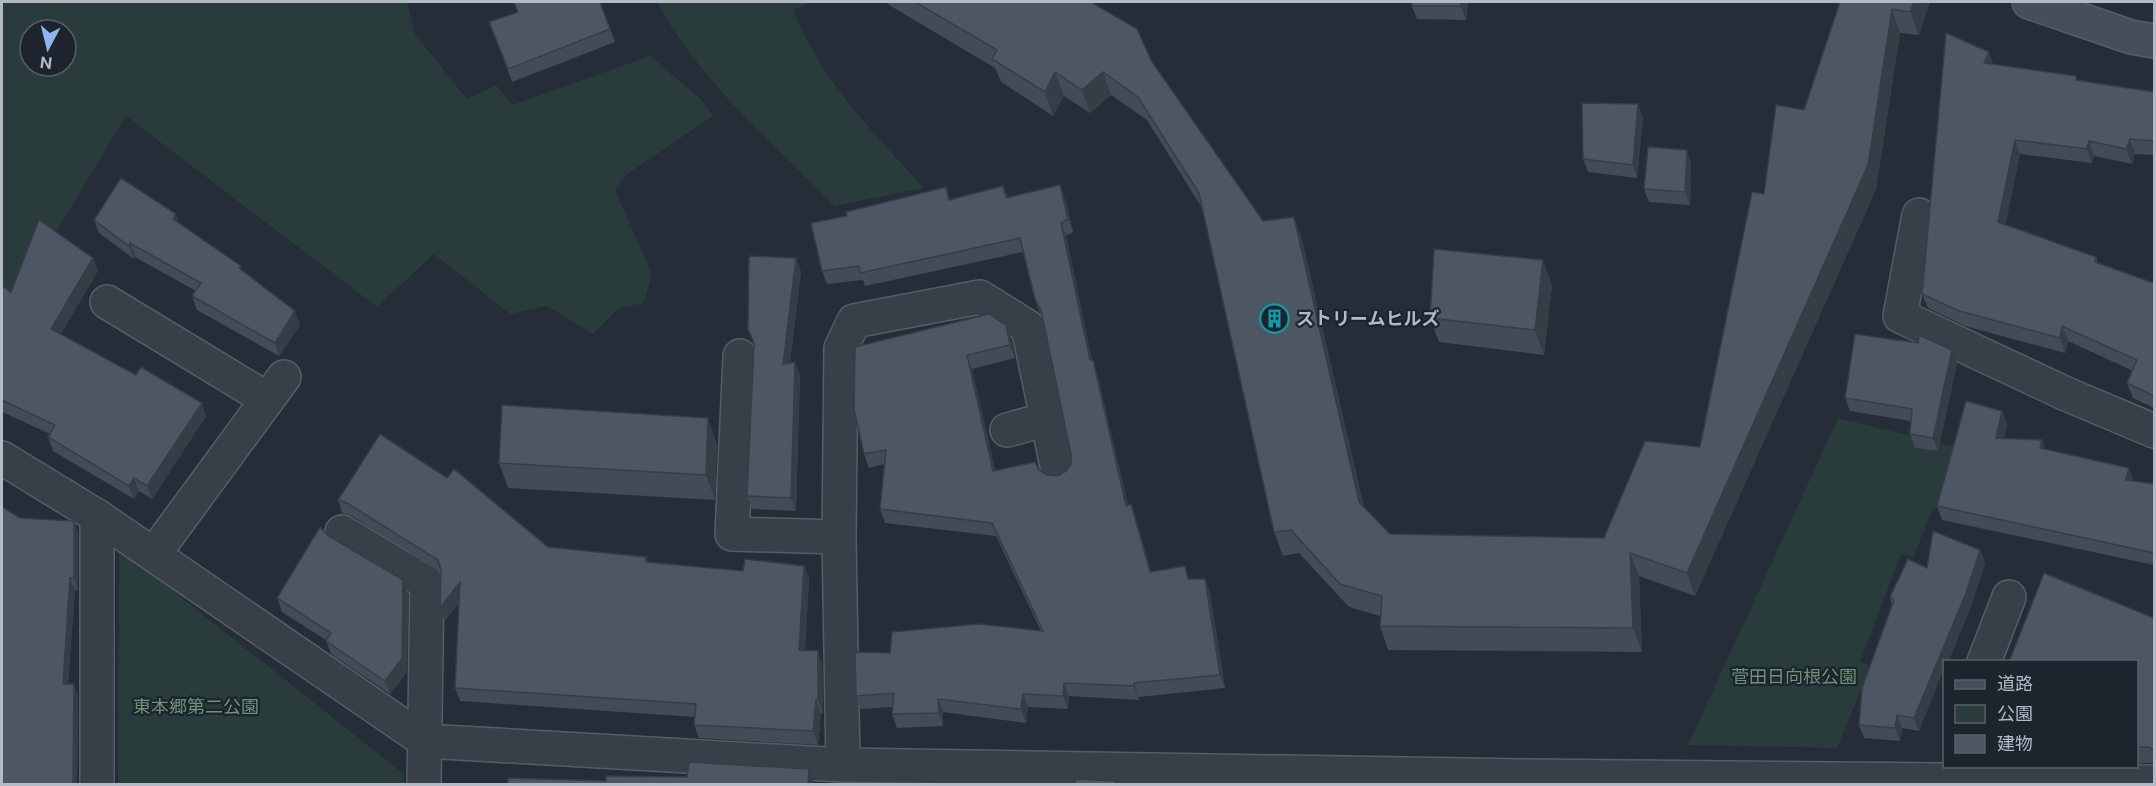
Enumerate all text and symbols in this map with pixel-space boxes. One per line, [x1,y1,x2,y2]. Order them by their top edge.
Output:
north arrow [18,18,78,78]
text: N [39,52,54,73]
building icon: ストリームヒルズ [1259,303,1291,335]
place label: ストリームヒルズ [1296,308,1439,329]
legend [1943,660,2138,768]
park label: 菅田日向根公園 [1731,666,1857,687]
text: 道路 [1997,673,2033,694]
park label: 東本郷第二公園 [133,696,259,717]
text: 公園 [1997,703,2033,724]
text: 建物 [1997,733,2033,754]

